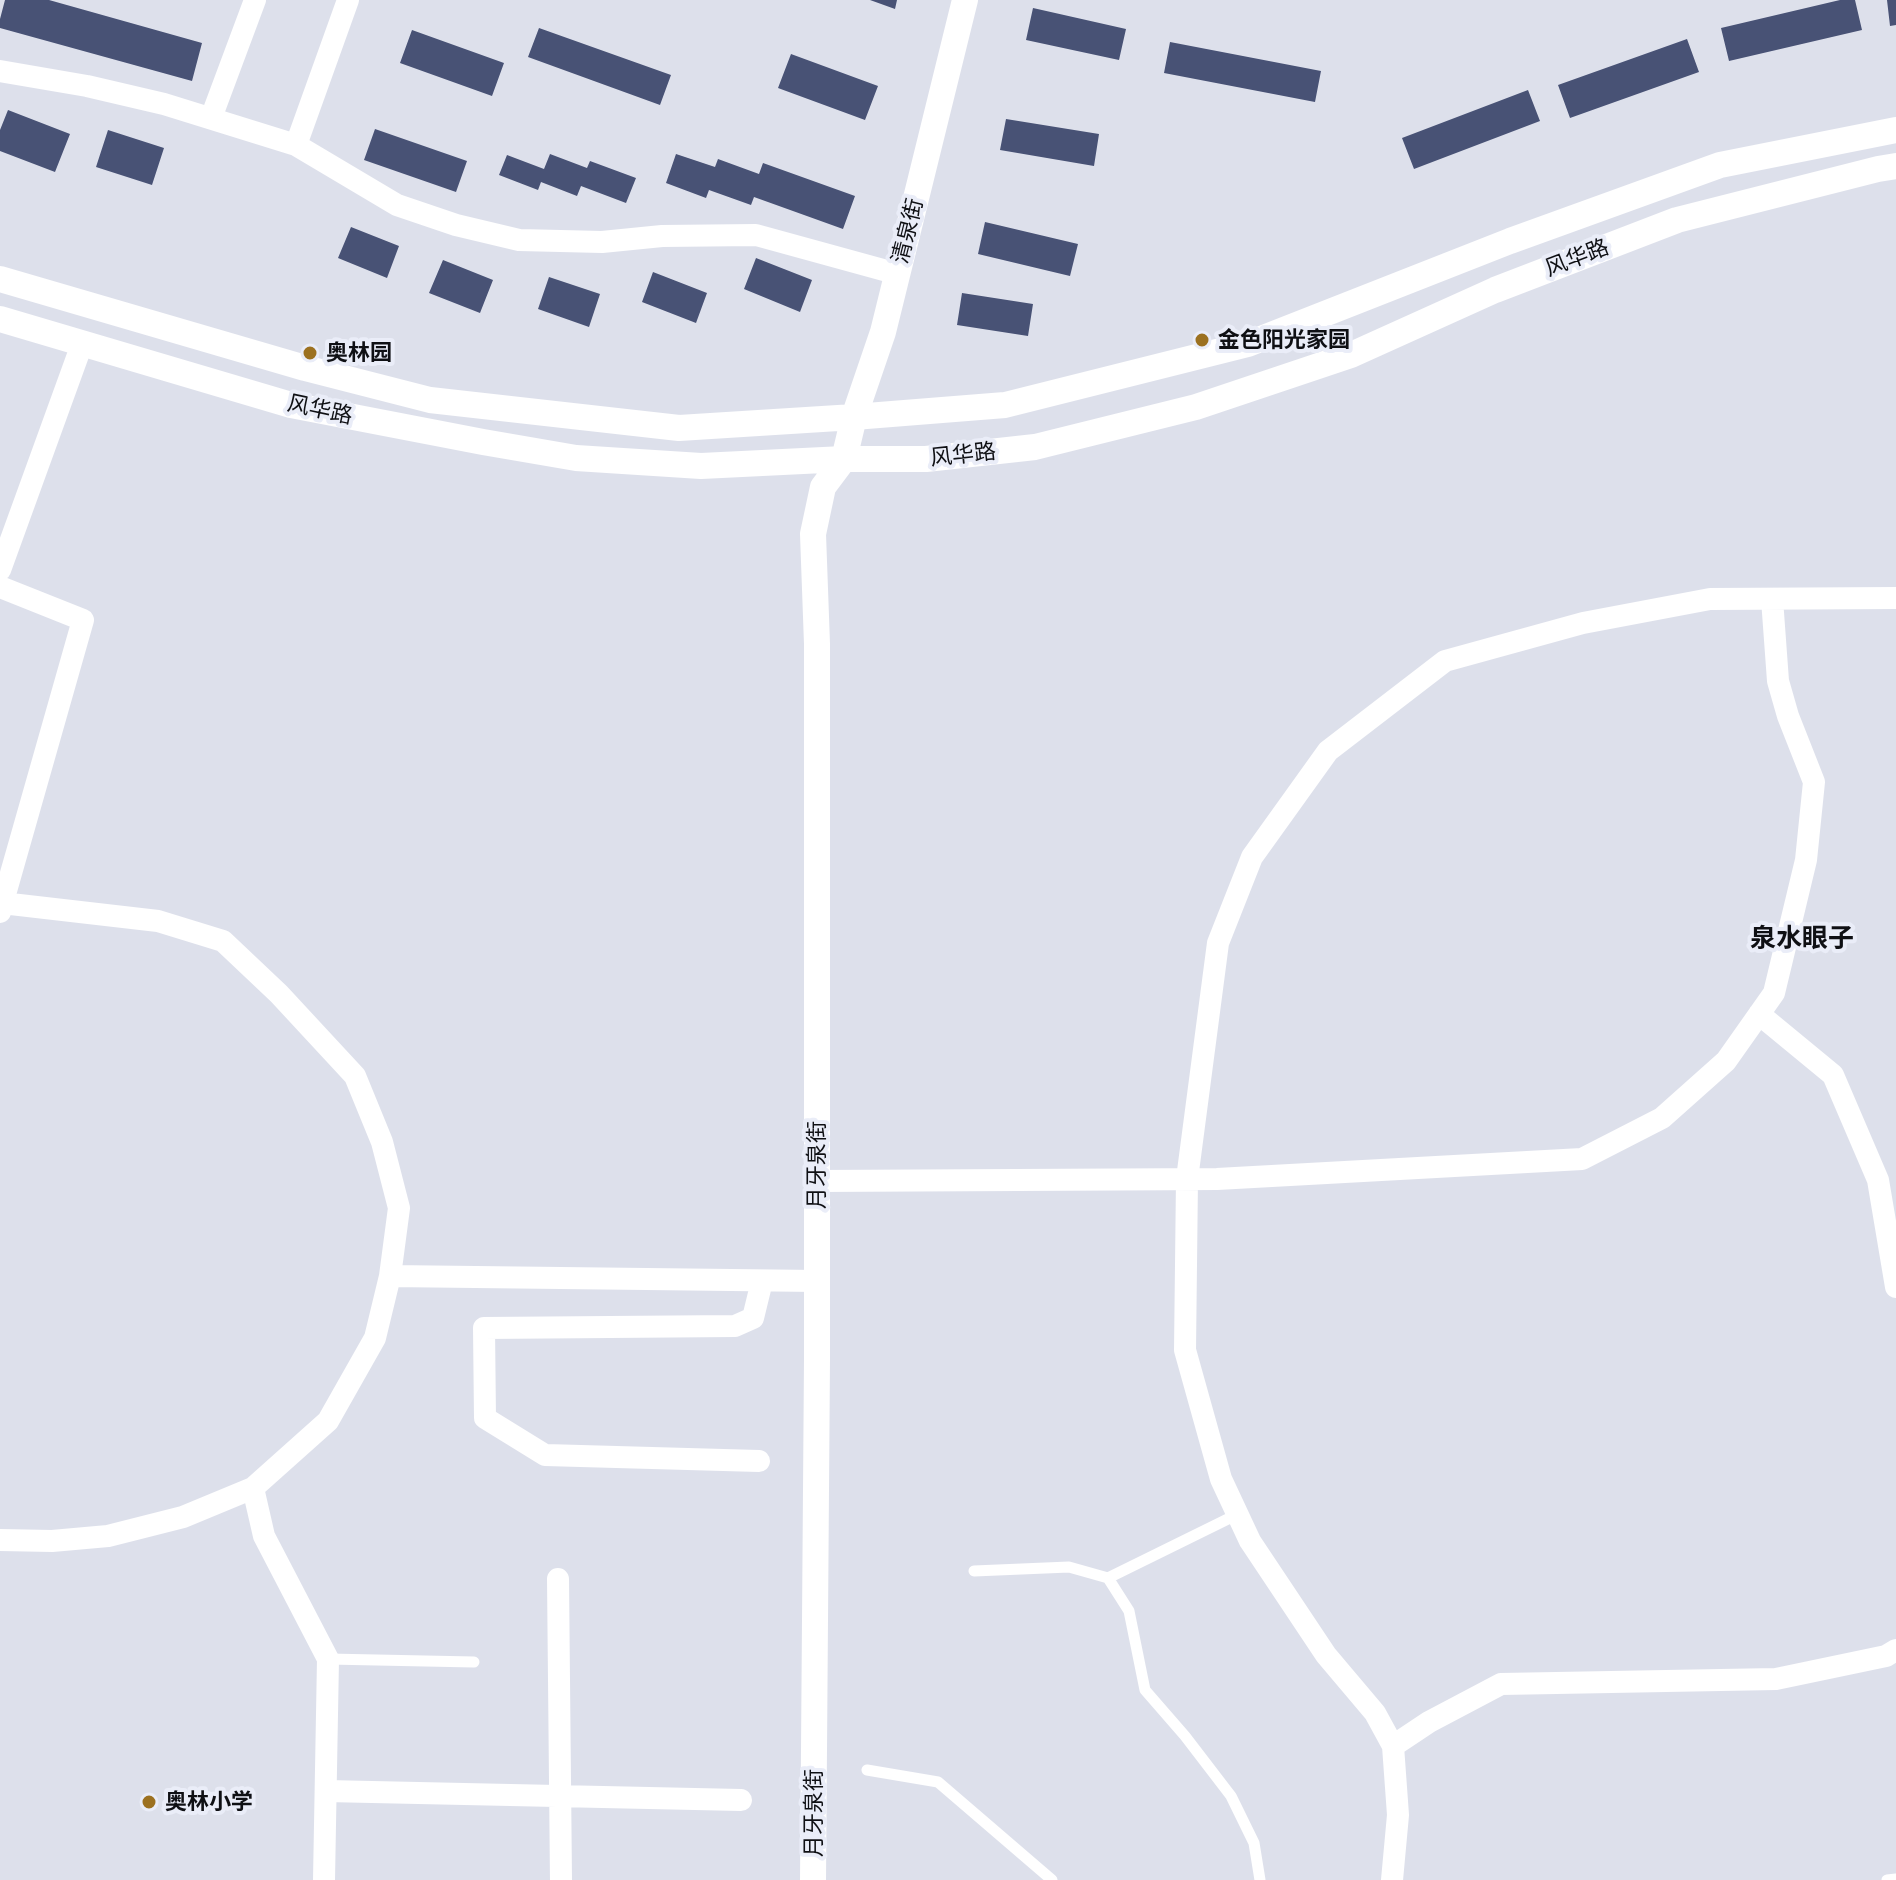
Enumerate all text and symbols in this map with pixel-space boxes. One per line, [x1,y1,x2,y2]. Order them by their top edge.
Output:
street label: 清泉街 [887,196,929,266]
street label: 风华路 [1541,234,1613,282]
place label: 金色阳光家园 [1218,327,1350,353]
marker: 金色阳光家园 [1193,331,1211,349]
place label: 奥林园 [326,340,392,366]
marker: 奥林园 [301,344,319,362]
street label: 风华路 [285,390,355,430]
street label: 风华路 [929,438,997,472]
district label: 泉水眼子 [1750,923,1854,955]
street label: 月牙泉街 [804,1121,830,1209]
street label: 月牙泉街 [801,1769,827,1857]
place label: 奥林小学 [165,1789,253,1815]
marker: 奥林小学 [140,1793,158,1811]

